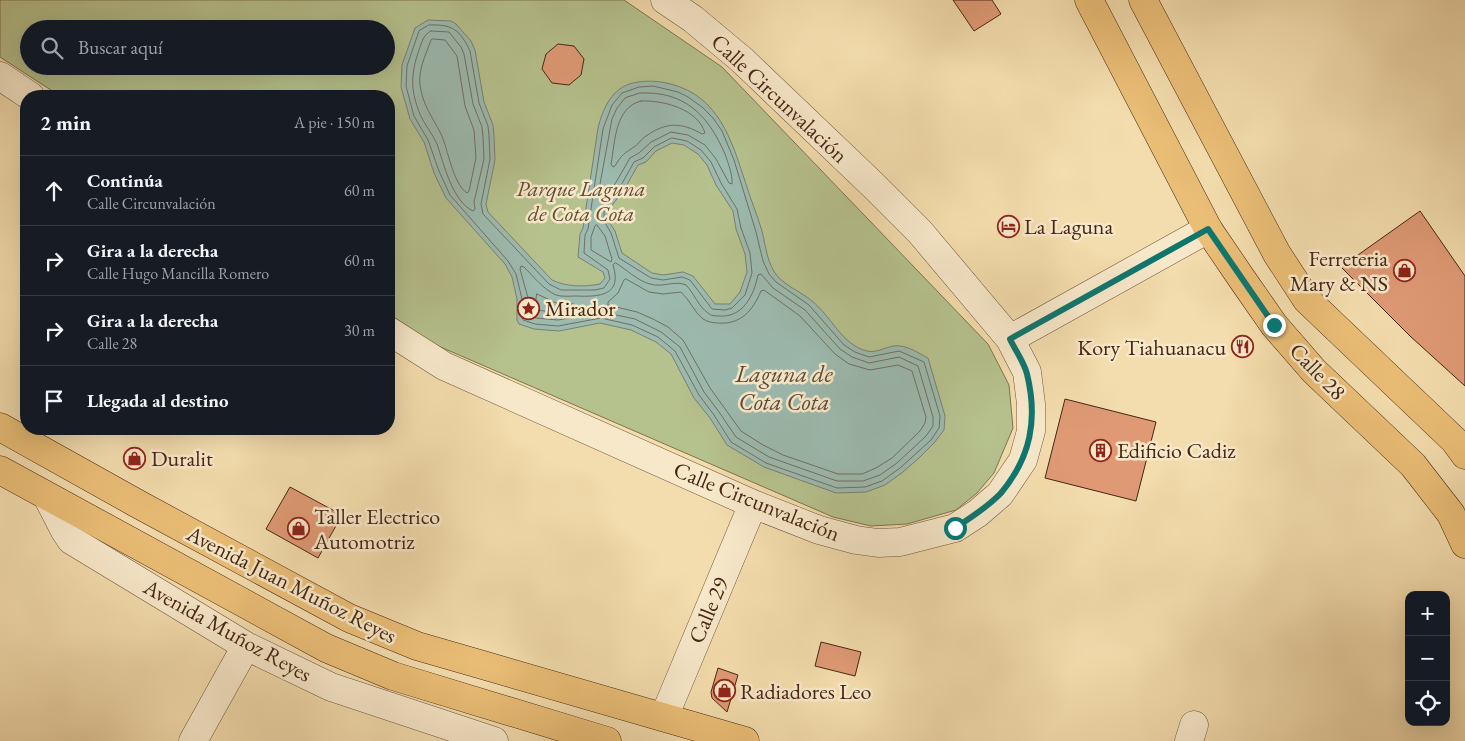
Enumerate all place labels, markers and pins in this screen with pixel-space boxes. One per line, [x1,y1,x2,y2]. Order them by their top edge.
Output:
place label: La Laguna [1024,212,1113,241]
hotel icon: La Laguna [996,214,1020,238]
place label: Ferreteria Mary & NS [1290,244,1388,298]
shop icon: Ferreteria Mary & NS [1392,259,1416,283]
place label: Mirador [545,294,616,323]
place icon: Mirador [517,296,541,320]
place label: Kory Tiahuanacu [1077,333,1226,362]
restaurant icon: Kory Tiahuanacu [1230,335,1254,359]
place label: Edificio Cadiz [1117,436,1236,465]
building icon: Edificio Cadiz [1089,438,1113,462]
place label: Duralit [151,444,213,473]
shop icon: Duralit [123,446,147,470]
place label: Taller Electrico Automotriz [313,502,440,556]
shop icon: Taller Electrico Automotriz [286,517,310,541]
place label: Radiadores Leo [740,677,871,706]
shop icon: Radiadores Leo [712,679,736,703]

